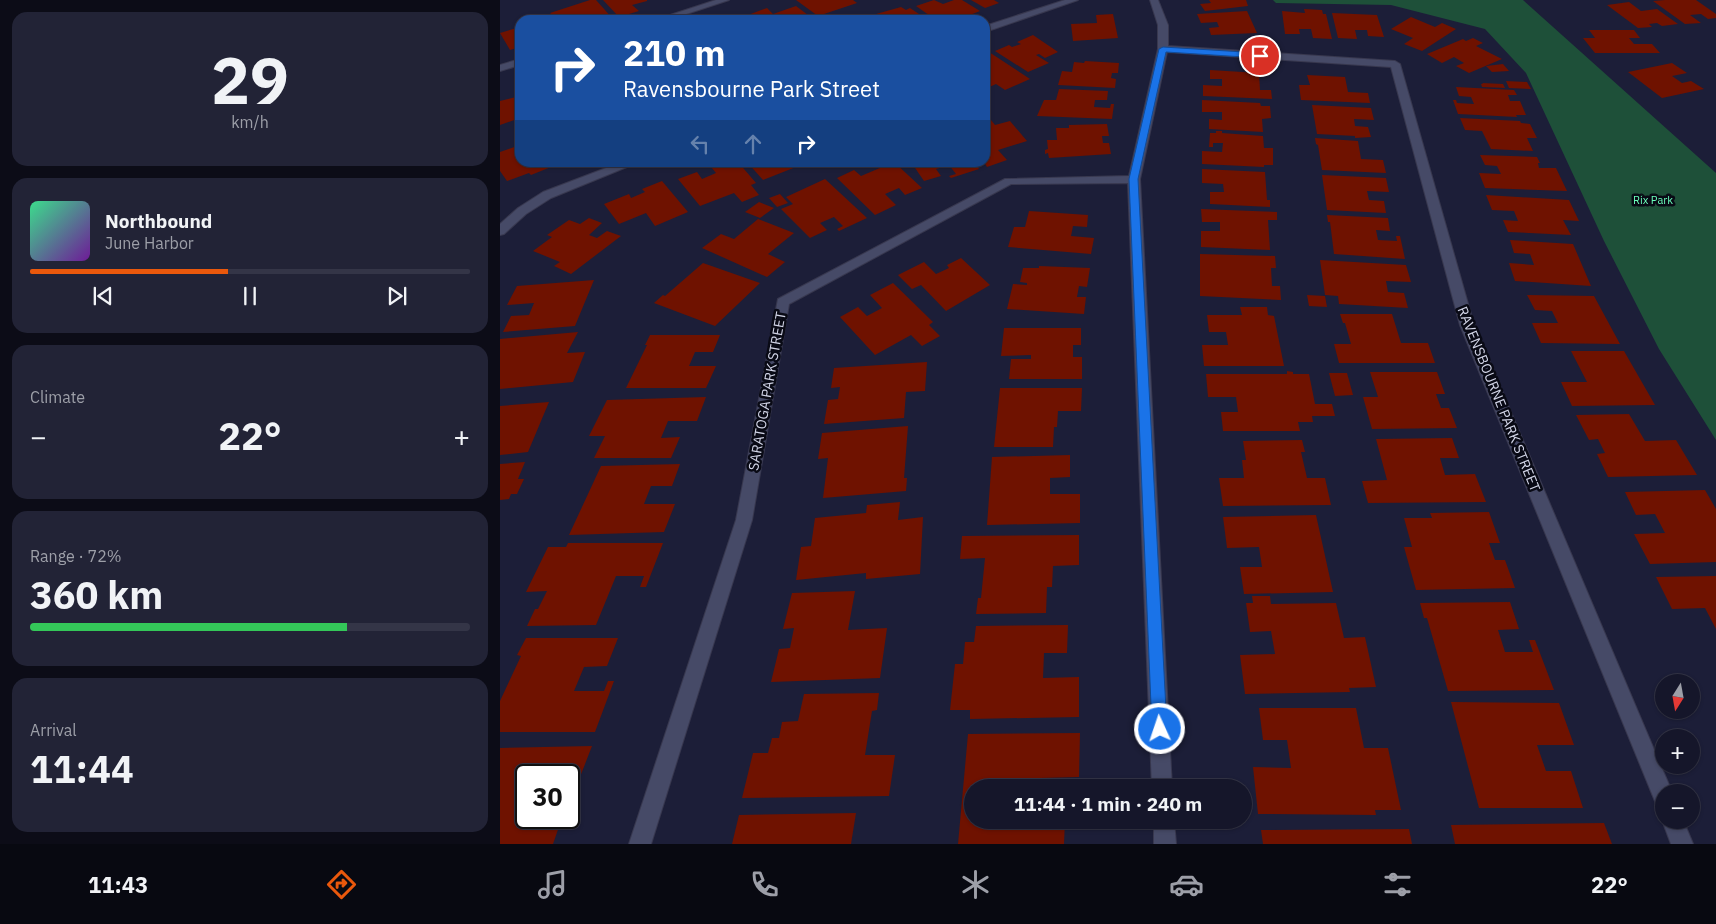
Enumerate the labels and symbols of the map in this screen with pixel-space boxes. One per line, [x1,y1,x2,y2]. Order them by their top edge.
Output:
pin [1239,35,1281,77]
park label: Rix Park [1633,193,1673,207]
street label: RAVENSBOURNE PARK STREET [1454,304,1544,494]
street label: SARATOGA PARK STREET [744,310,790,472]
north arrow [1655,674,1700,719]
position arrow [1133,702,1185,754]
speed limit sign: 30 [515,764,580,829]

